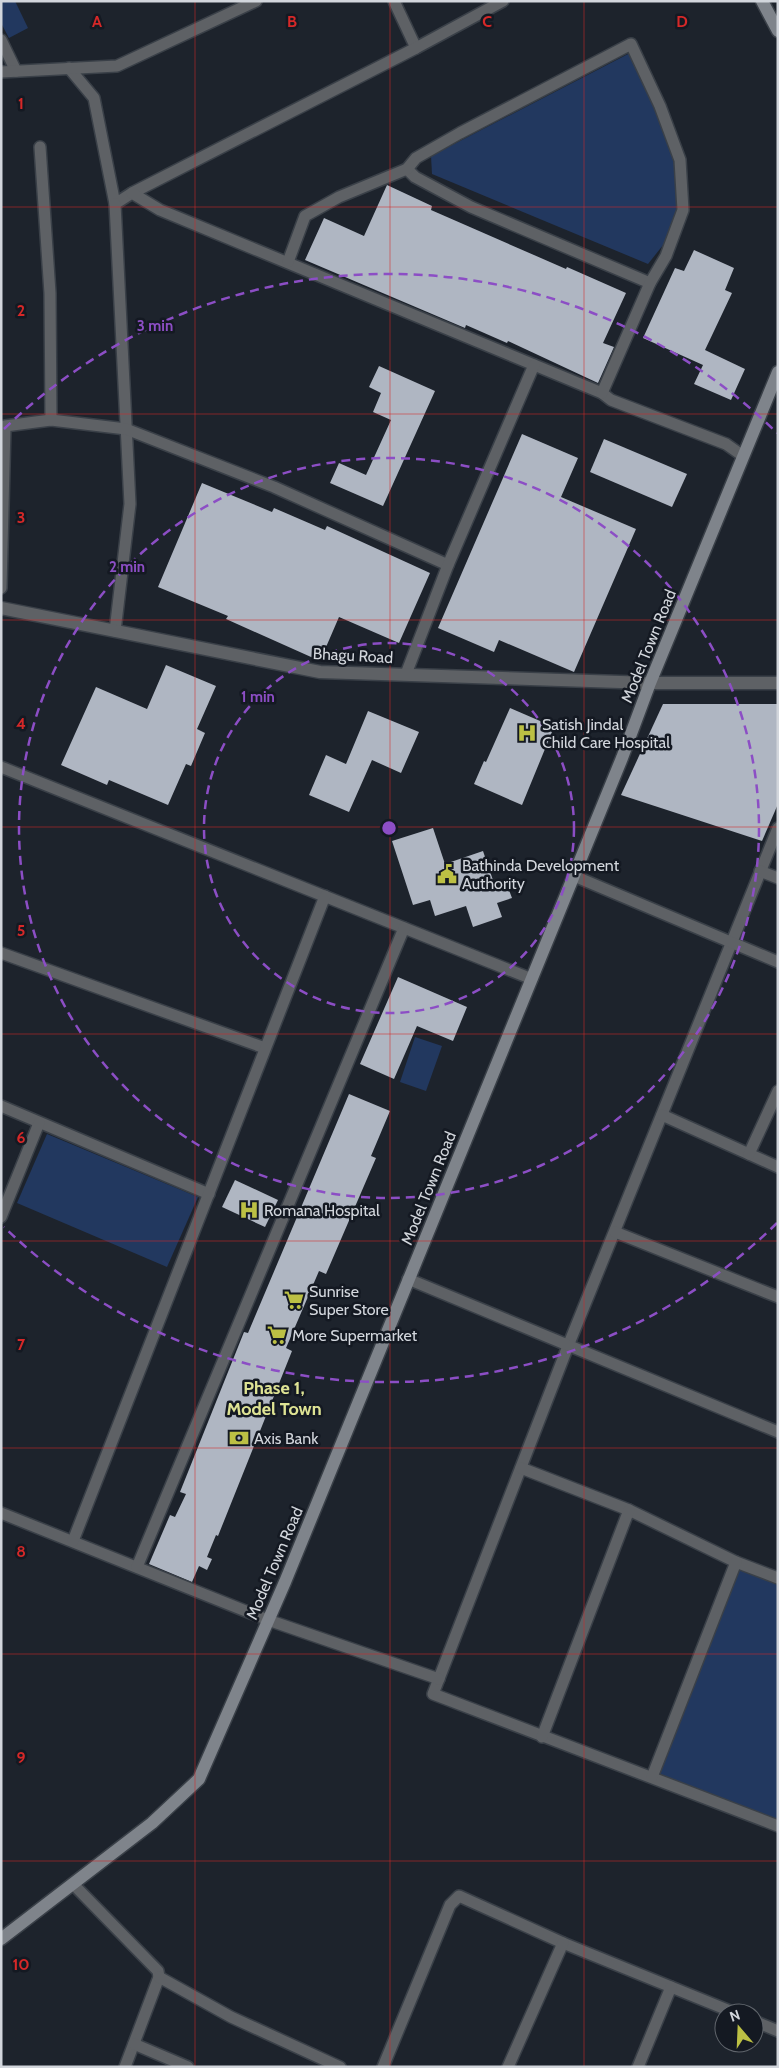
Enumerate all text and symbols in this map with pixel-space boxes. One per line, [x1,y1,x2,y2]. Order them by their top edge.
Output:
text: A [92,12,102,31]
text: B [287,12,297,31]
text: C [482,12,492,31]
text: D [676,12,688,31]
text: 1 [18,94,24,113]
text: 2 [17,301,25,320]
text: 3 min [137,317,173,335]
text: 3 [17,508,25,527]
text: 2 min [109,558,145,576]
street label: Model Town Road [617,587,680,706]
street label: Bhagu Road [312,644,394,667]
text: 1 min [241,688,275,706]
text: 4 [16,714,26,733]
place label: Satish Jindal Child Care Hospital [542,715,670,752]
hospital icon: Satish Jindal Child Care Hospital [516,722,538,744]
centre of rings [380,819,398,837]
place label: Bathinda Development Authority [462,856,620,893]
public building icon: Bathinda Development Authority [436,863,458,885]
text: 5 [17,921,25,940]
text: 6 [17,1128,26,1147]
street label: Model Town Road [397,1129,460,1248]
hospital icon: Romana Hospital [238,1199,260,1221]
place label: Romana Hospital [264,1201,380,1220]
place label: Sunrise Super Store [309,1282,389,1319]
supermarket icon: Sunrise Super Store [283,1289,305,1311]
supermarket icon: More Supermarket [266,1324,288,1346]
place label: More Supermarket [292,1326,418,1345]
text: 7 [17,1335,26,1354]
district label: Phase 1, Model Town [226,1377,322,1420]
bank icon: Axis Bank [228,1427,250,1449]
place label: Axis Bank [254,1429,319,1448]
street label: Model Town Road [242,1504,307,1623]
text: 8 [16,1542,26,1561]
text: 9 [17,1748,26,1767]
text: 10 [12,1955,30,1974]
north arrow [714,2003,764,2053]
text: N [727,2006,742,2026]

